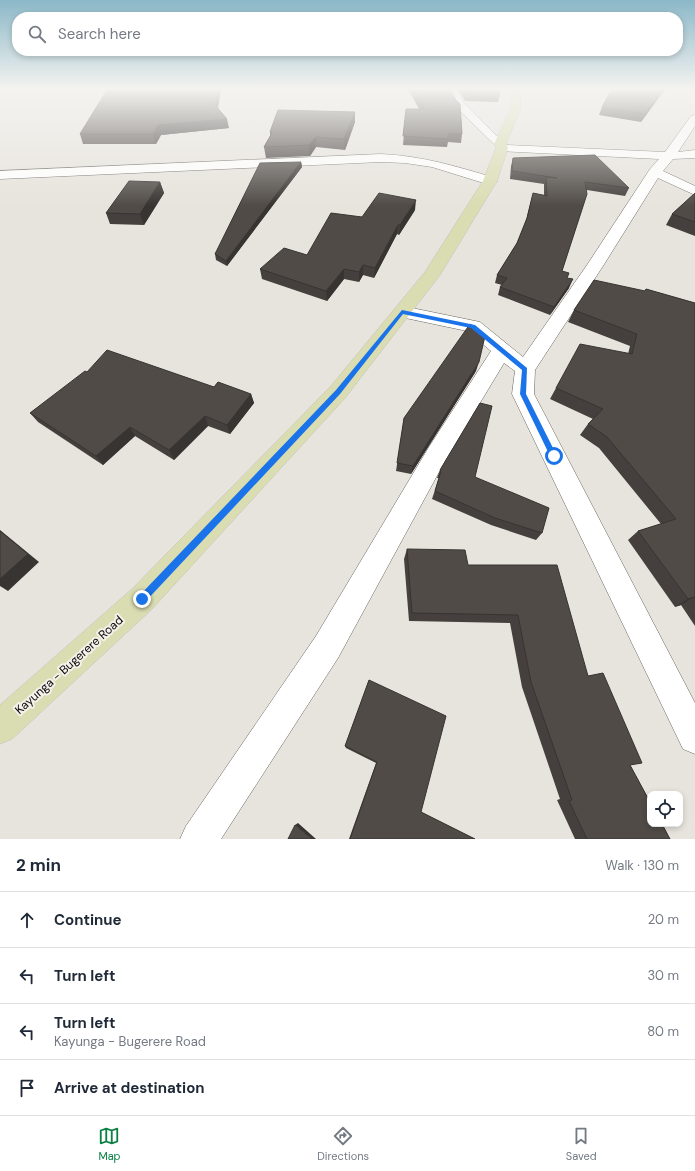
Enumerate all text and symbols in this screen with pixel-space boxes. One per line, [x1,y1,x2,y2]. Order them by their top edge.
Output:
search box [12,12,683,56]
icon: search [26,23,48,45]
text: Search here [58,24,141,44]
route start [545,447,563,465]
route end [133,590,151,608]
street label: Kayunga - Bugerere Road [12,612,126,718]
map controls [647,791,683,827]
button: locate [647,791,683,827]
text: 2 min [16,854,61,876]
text: Walk · 130 m [605,857,679,874]
icon: ahead [16,909,38,931]
text: Continue [54,910,122,930]
text: 20 m [648,911,679,928]
icon: left [16,965,38,987]
text: Turn left [54,966,115,986]
text: 30 m [647,967,679,984]
text: Turn left [54,1013,115,1033]
icon: left [16,1021,38,1043]
text: 80 m [647,1023,679,1040]
text: Kayunga - Bugerere Road [54,1033,206,1050]
icon: arrive [16,1077,38,1099]
text: Arrive at destination [54,1078,205,1098]
tab: Map [98,1125,121,1163]
tab: Directions [317,1125,369,1163]
tab: Saved [566,1125,597,1163]

